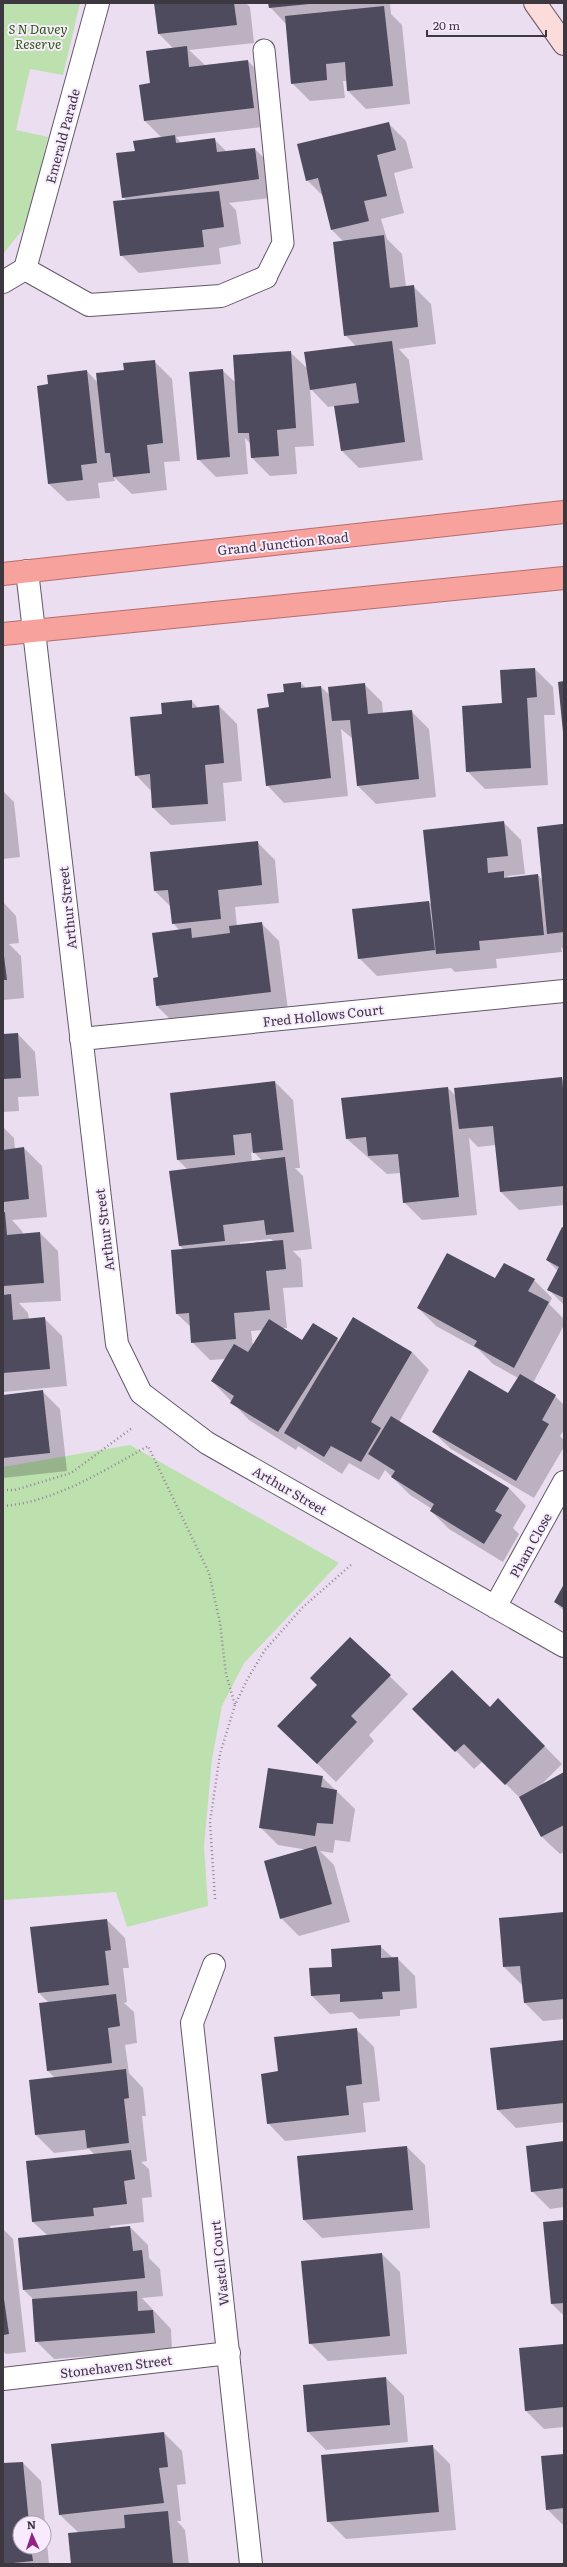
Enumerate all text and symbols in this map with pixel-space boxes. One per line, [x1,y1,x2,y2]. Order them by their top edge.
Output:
scale bar [427,12,546,38]
text: 20 m [433,16,460,34]
park label: S N Davey Reserve [8,19,68,53]
street label: Emerald Parade [40,86,84,186]
street label: Grand Junction Road [216,527,350,559]
street label: Arthur Street [53,865,81,950]
street label: Fred Hollows Court [262,999,385,1031]
street label: Arthur Street [89,1187,118,1272]
street label: Arthur Street [249,1461,331,1519]
street label: Pham Close [504,1509,556,1581]
street label: Wastell Court [205,2219,233,2307]
street label: Stonehaven Street [59,2350,174,2382]
north arrow [12,2515,52,2555]
text: N [26,2516,36,2532]

